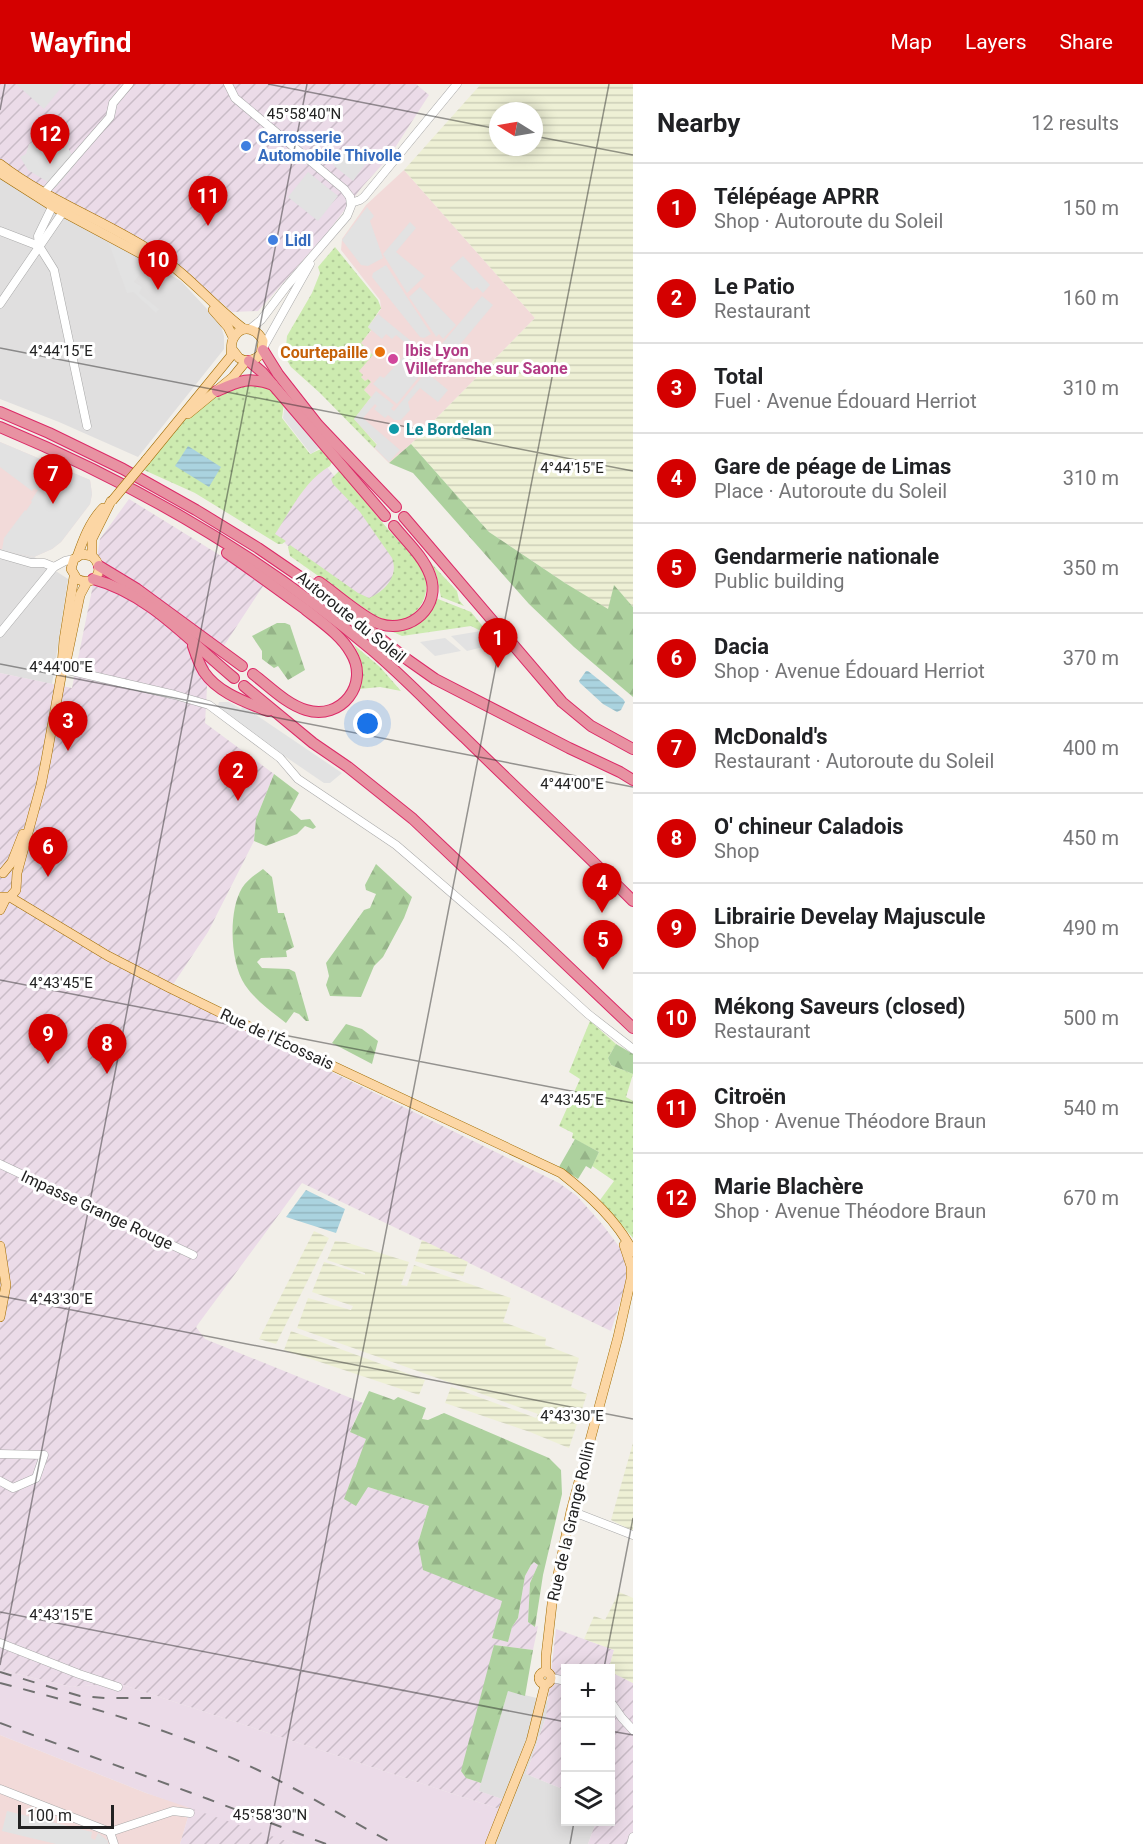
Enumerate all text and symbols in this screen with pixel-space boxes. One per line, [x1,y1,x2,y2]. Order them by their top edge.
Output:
text: Wayfind [30,26,131,59]
text: Map [890,30,932,54]
text: Layers [965,30,1026,54]
text: Share [1059,30,1113,54]
north arrow [489,102,543,156]
text: 45°58'40"N [267,105,341,123]
text: Nearby [657,108,740,138]
text: 12 results [1031,111,1119,135]
pin: 12 [31,115,70,164]
place label: Carrosserie Automobile Thivolle [258,128,402,165]
marker: Carrosserie Automobile Thivolle [239,139,253,153]
pin: 11 [188,176,228,226]
text: Télépéage APRR [714,184,879,209]
text: 1 [671,196,682,220]
text: 150 m [1063,196,1119,220]
text: Shop · Autoroute du Soleil [714,209,943,233]
place label: Lidl [285,231,311,250]
marker: Lidl [266,233,280,247]
pin: 10 [138,240,178,290]
text: Le Patio [714,274,795,299]
text: 2 [671,286,682,310]
text: 160 m [1063,286,1119,310]
text: Restaurant [714,299,811,323]
place label: Ibis Lyon Villefranche sur Saone [405,341,568,378]
text: 4°44'15"E [29,342,93,360]
place label: Courtepaille [280,343,368,362]
marker: Courtepaille [373,345,387,359]
marker: Ibis Lyon Villefranche sur Saone [386,352,400,366]
text: Total [714,364,763,389]
text: 3 [671,376,682,400]
text: 310 m [1063,376,1119,400]
text: Fuel · Avenue Édouard Herriot [714,389,977,413]
place label: Le Bordelan [406,420,492,439]
marker: Le Bordelan [387,422,401,436]
pin: 7 [34,454,72,504]
text: Gare de péage de Limas [714,454,951,479]
text: 4°44'15"E [540,459,604,477]
text: 4 [671,466,682,490]
text: 310 m [1063,466,1119,490]
text: Place · Autoroute du Soleil [714,479,947,503]
text: Gendarmerie nationale [714,544,939,569]
text: 5 [671,556,682,580]
text: 350 m [1063,556,1119,580]
street label: Autoroute du Soleil [293,567,409,667]
text: Public building [714,569,844,593]
pin: 1 [478,618,518,668]
text: Dacia [714,634,769,659]
text: 6 [671,646,682,670]
text: 370 m [1063,646,1119,670]
text: 4°44'00"E [29,658,93,676]
text: Shop · Avenue Édouard Herriot [714,659,985,683]
pin: 3 [48,702,88,751]
your location [353,709,382,738]
text: McDonald's [714,724,828,749]
text: 7 [671,736,682,760]
text: 400 m [1063,736,1119,760]
text: Restaurant · Autoroute du Soleil [714,749,994,773]
pin: 2 [218,752,258,801]
text: 4°44'00"E [540,775,604,793]
text: O' chineur Caladois [714,814,904,839]
text: 8 [671,826,682,850]
text: 450 m [1063,826,1119,850]
pin: 6 [28,828,68,877]
text: Shop [714,839,760,863]
pin: 4 [582,864,622,913]
text: Librairie Develay Majuscule [714,904,985,929]
text: 9 [671,916,682,940]
text: 490 m [1063,916,1119,940]
pin: 5 [584,920,622,970]
text: Shop [714,929,760,953]
text: 4°43'45"E [29,974,93,992]
text: Mékong Saveurs (closed) [714,994,966,1019]
street label: Rue de l'Écossais [217,1004,337,1074]
text: 10 [665,1006,688,1030]
text: 500 m [1063,1006,1119,1030]
pin: 9 [28,1014,68,1064]
text: Restaurant [714,1019,811,1043]
pin: 8 [88,1024,126,1074]
text: Citroën [714,1084,786,1109]
text: 4°43'45"E [540,1091,604,1109]
text: 11 [665,1096,688,1120]
text: 540 m [1063,1096,1119,1120]
text: Shop · Avenue Théodore Braun [714,1109,986,1133]
street label: Impasse Grange Rouge [18,1166,176,1254]
text: Marie Blachère [714,1174,863,1199]
text: 12 [665,1186,688,1210]
text: 670 m [1063,1186,1119,1210]
text: Shop · Avenue Théodore Braun [714,1199,986,1223]
text: 4°43'30"E [29,1290,93,1308]
text: 4°43'30"E [540,1407,604,1425]
street label: Rue de la Grange Rollin [543,1439,599,1603]
text: 4°43'15"E [29,1606,93,1624]
map controls [561,1664,615,1826]
button: + [561,1664,615,1718]
button: − [561,1718,615,1772]
button: layers [561,1772,615,1826]
scale bar [18,1802,114,1830]
text: 100 m [27,1806,72,1825]
text: 45°58'30"N [233,1806,307,1824]

